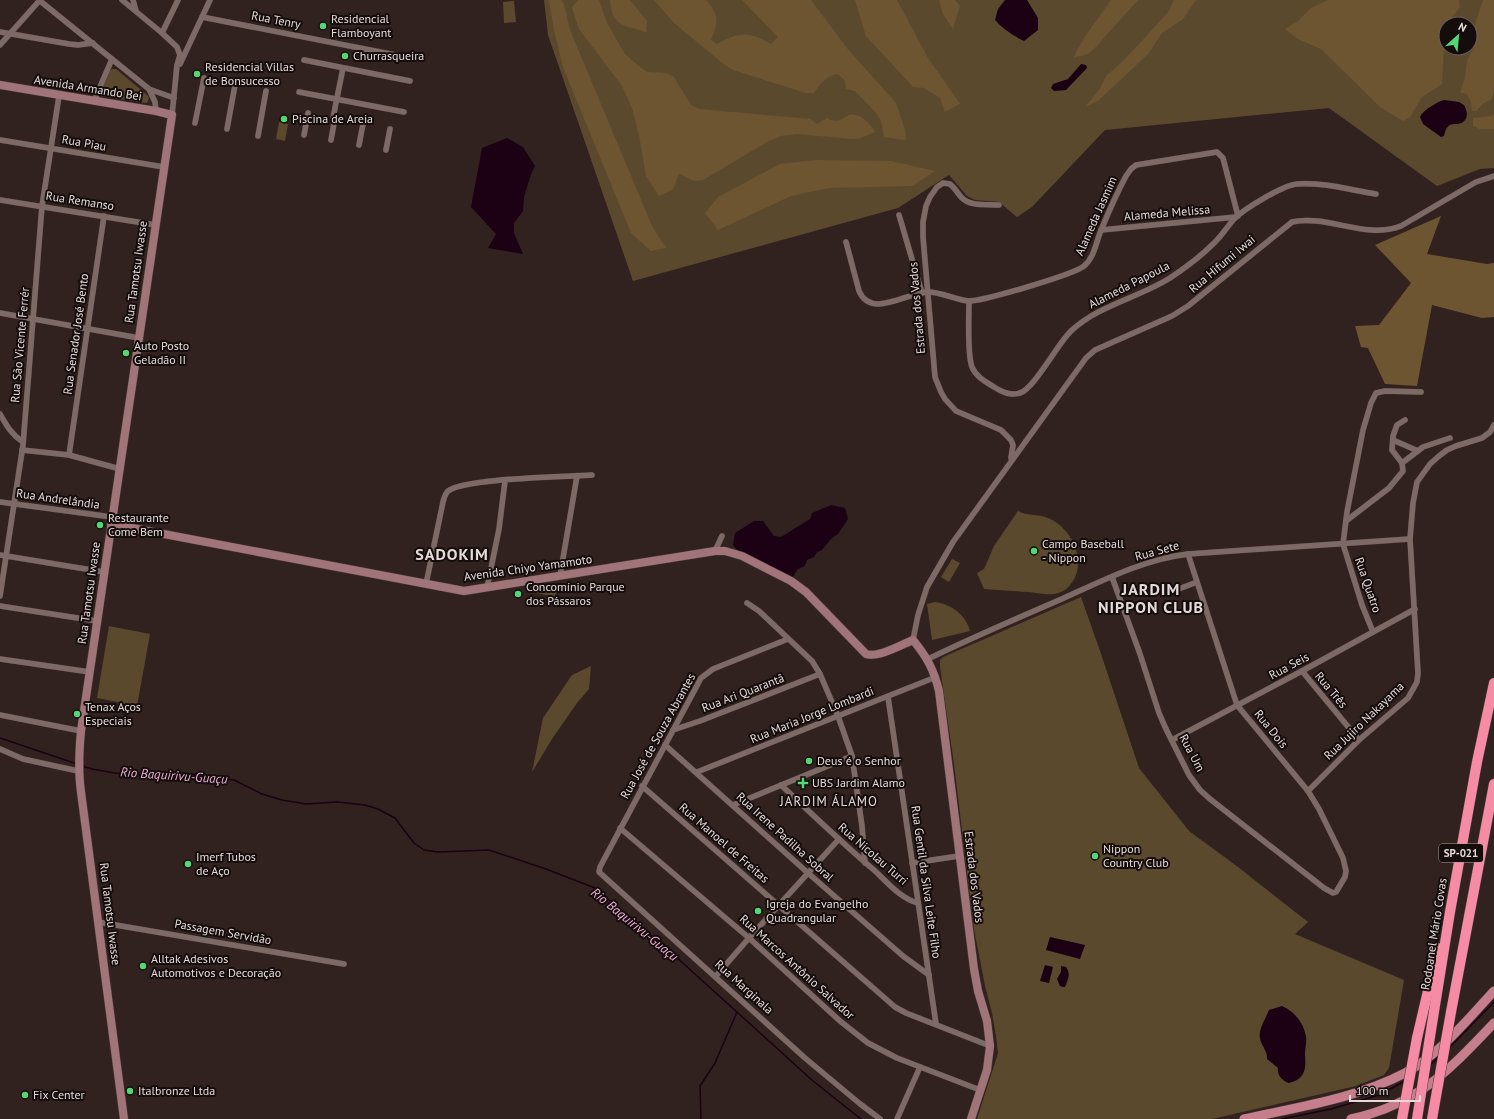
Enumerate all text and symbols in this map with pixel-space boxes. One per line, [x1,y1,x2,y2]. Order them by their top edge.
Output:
street label: Rua Tenry [250,7,302,32]
place label: Residencial Flamboyant [331,11,391,40]
north arrow [1438,16,1478,56]
text: N [1456,19,1469,35]
marker: Residencial Flamboyant [318,21,328,31]
place label: Churrasqueira [353,48,424,63]
marker: Churrasqueira [340,51,350,61]
place label: Residencial Villas de Bonsucesso [205,59,294,88]
marker: Residencial Villas de Bonsucesso [192,69,202,79]
street label: Avenida Armando Bei [33,72,143,103]
place label: Piscina de Areia [292,111,373,126]
marker: Piscina de Areia [279,114,289,124]
street label: Rua Piau [61,131,108,154]
street label: Alameda Jasmim [1071,174,1120,258]
street label: Rua Remanso [45,188,115,213]
street label: Alameda Melissa [1123,201,1211,224]
street label: Rua Tamotsu Iwasse [121,220,150,324]
street label: Rua Hifumi Iwai [1185,232,1258,296]
street label: Alameda Papoula [1086,258,1172,311]
street label: Estrada dos Vados [905,262,928,355]
street label: Rua Senador José Bento [60,272,91,395]
street label: Rua São Vicente Ferrér [7,287,32,403]
place label: Auto Posto Geladão II [134,338,189,367]
marker: Auto Posto Geladão II [121,348,131,358]
street label: Rua Andrelândia [15,485,101,512]
place label: Restaurante Come Bem [108,510,169,539]
marker: Restaurante Come Bem [95,520,105,530]
place label: Campo Baseball - Nippon [1042,536,1125,565]
street label: Rua Sete [1133,537,1181,564]
street label: Rua Tamotsu Iwasse [74,541,103,645]
district label: SADOKIM [415,544,489,564]
marker: Campo Baseball - Nippon [1029,546,1039,556]
street label: Avenida Chiyo Yamamoto [463,551,593,584]
street label: Rua Quatro [1352,555,1385,615]
place label: Concomínio Parque dos Pássaros [526,579,625,608]
district label: JARDIM NIPPON CLUB [1098,579,1204,617]
marker: Concomínio Parque dos Pássaros [513,589,523,599]
street label: Rua Seis [1266,649,1311,682]
street label: Rua Três [1312,668,1351,711]
street label: Rua José de Souza Abrantes [617,670,698,801]
street label: Rua Ari Quarantã [700,670,786,715]
street label: Rua Jujiro Nakayama [1320,678,1407,763]
street label: Rua Maria Jorge Lombardi [748,683,876,746]
place label: Tenax Aços Especiais [85,699,141,728]
street label: Rua Dois [1251,706,1291,751]
marker: Tenax Aços Especiais [72,709,82,719]
street label: Rua Um [1176,731,1209,774]
place label: Deus é o Senhor [817,753,901,768]
marker: Deus é o Senhor [804,756,814,766]
water label: Rio Baquirivu-Guaçu [120,763,229,788]
place label: UBS Jardim Alamo [812,775,905,790]
marker: UBS Jardim Alamo [797,777,809,789]
street label: Rua Irene Padilha Sobral [733,789,838,885]
district label: JARDIM ÁLAMO [779,793,878,810]
street label: Rua Manoel de Freitas [676,799,772,886]
street label: Rua Gentil da Silva Leite Filho [908,805,945,959]
street label: Rua Nicolau Turri [835,819,911,888]
street label: Estrada dos Vados [961,830,988,924]
place label: Nippon Country Club [1103,841,1169,870]
road number: SP-021 [1439,844,1483,862]
place label: Imerf Tubos de Aço [196,849,256,878]
marker: Nippon Country Club [1090,851,1100,861]
marker: Imerf Tubos de Aço [183,859,193,869]
street label: Rua Tamotsu Iwasse [97,862,124,966]
street label: Rodoanel Mário Covas [1417,877,1450,991]
water label: Rio Baquirivu-Guaçu [587,884,682,965]
place label: Igreja do Evangelho Quadrangular [766,896,868,925]
marker: Igreja do Evangelho Quadrangular [753,906,763,916]
street label: Rua Marcos Antônio Salvador [737,911,858,1022]
street label: Passagem Servidão [173,916,273,947]
place label: Alltak Adesivos Automotivos e Decoração [151,951,281,980]
street label: Rua Marginala [712,956,777,1017]
marker: Alltak Adesivos Automotivos e Decoração [138,961,148,971]
scale bar [1350,1077,1420,1103]
place label: Italbronze Ltda [138,1083,215,1098]
text: 100 m [1356,1083,1389,1098]
marker: Italbronze Ltda [125,1086,135,1096]
place label: Fix Center [33,1087,85,1102]
marker: Fix Center [20,1090,30,1100]

